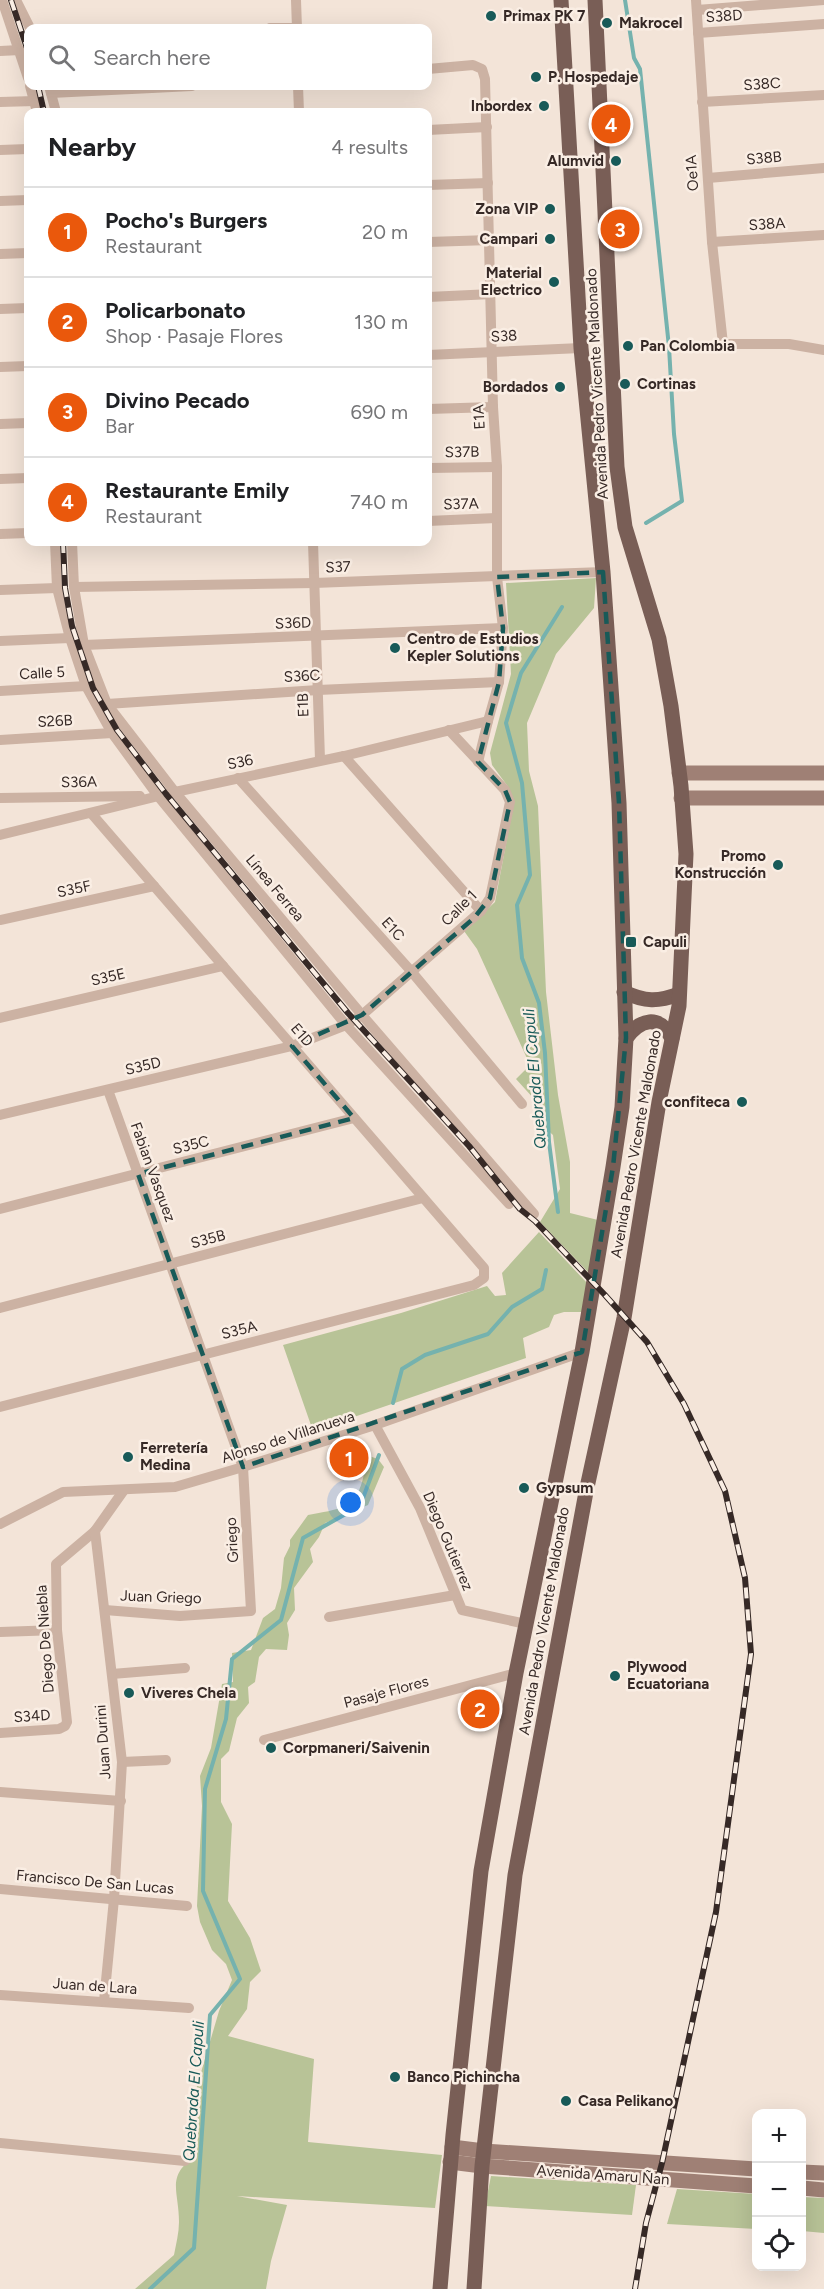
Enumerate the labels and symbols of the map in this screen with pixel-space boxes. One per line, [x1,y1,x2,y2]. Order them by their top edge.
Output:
street label: S38D [705,6,743,26]
place label: Primax PK 7 [503,7,585,25]
marker: Primax PK 7 [484,9,498,23]
place label: Makrocel [619,14,683,32]
marker: Makrocel [600,16,614,30]
place label: P. Hospedaje [548,68,639,86]
marker: P. Hospedaje [529,70,543,84]
street label: S38C [743,74,781,94]
place label: Inbordex [471,97,532,115]
marker: Inbordex [537,99,551,113]
pin: 4 [592,102,630,146]
street label: S38B [745,147,783,169]
place label: Alumvid [547,152,604,170]
marker: Alumvid [609,154,623,168]
street label: Oe1A [682,154,702,192]
place label: Zona VIP [476,200,538,218]
marker: Zona VIP [543,202,557,216]
pin: 3 [600,206,640,252]
street label: S38A [748,214,786,234]
place label: Campari [479,230,538,248]
marker: Campari [543,232,557,246]
place label: Material Electrico [480,264,542,299]
street label: Avenida Pedro Vicente Maldonado [582,268,612,500]
marker: Material Electrico [547,275,561,289]
street label: S38 [490,326,518,346]
place label: Pan Colombia [640,337,735,355]
marker: Pan Colombia [621,339,635,353]
place label: Cortinas [637,375,696,393]
marker: Cortinas [618,377,632,391]
place label: Bordados [483,378,548,396]
marker: Bordados [553,380,567,394]
street label: E1A [469,404,489,430]
street label: S37B [445,443,479,461]
street label: S37A [443,494,479,514]
street label: S37 [325,558,351,576]
street label: S36D [275,613,311,633]
place label: Centro de Estudios Kepler Solutions [407,630,538,665]
marker: Centro de Estudios Kepler Solutions [388,641,402,655]
street label: Calle 5 [19,663,65,683]
street label: S36C [283,666,321,686]
street label: E1B [294,693,312,717]
street label: S26B [37,711,73,731]
street label: S36 [225,750,255,773]
street label: S36A [61,773,97,791]
place label: Promo Konstrucción [674,847,766,882]
street label: Línea Ferrea [242,851,308,925]
marker: Promo Konstrucción [771,858,785,872]
street label: S35F [55,877,93,901]
street label: Calle 1 [437,886,481,930]
street label: E1C [378,913,408,945]
place label: Capuli [643,933,687,951]
marker: Capuli [624,935,638,949]
street label: S35E [89,964,127,990]
water label: Quebrada El Capuli [519,1008,550,1150]
street label: E1D [287,1020,317,1050]
street label: Avenida Pedro Vicente Maldonado [607,1028,665,1260]
street label: S35D [123,1053,163,1079]
place label: confiteca [664,1093,730,1111]
marker: confiteca [735,1095,749,1109]
street label: Fabian Vasquez [127,1120,179,1224]
street label: S35C [171,1132,211,1158]
street label: S35B [189,1226,227,1252]
street label: S35A [219,1317,259,1343]
street label: Alonso de Villanueva [219,1407,357,1467]
pin: 1 [330,1436,368,1480]
place label: Ferretería Medina [140,1439,208,1474]
marker: Ferretería Medina [121,1450,135,1464]
place label: Gypsum [536,1479,593,1497]
marker: Gypsum [517,1481,531,1495]
your location [336,1488,365,1517]
street label: Diego Gutierrez [419,1489,477,1593]
street label: Avenida Pedro Vicente Maldonado [515,1505,573,1737]
street label: Griego [222,1516,242,1563]
street label: Diego De Niebla [32,1584,58,1694]
street label: Juan Griego [120,1587,202,1607]
place label: Plywood Ecuatoriana [627,1658,709,1693]
marker: Plywood Ecuatoriana [608,1669,622,1683]
street label: Pasaje Flores [342,1672,430,1712]
place label: Viveres Chela [141,1684,236,1702]
marker: Viveres Chela [122,1686,136,1700]
pin: 2 [460,1686,500,1732]
street label: Juan Durini [91,1704,115,1780]
street label: S34D [13,1706,51,1726]
place label: Corpmaneri/Saivenin [283,1739,430,1757]
marker: Corpmaneri/Saivenin [264,1741,278,1755]
street label: Francisco De San Lucas [15,1866,175,1898]
street label: Juan de Lara [52,1974,138,1998]
water label: Quebrada El Capuli [179,2020,208,2162]
place label: Banco Pichincha [407,2068,520,2086]
marker: Banco Pichincha [388,2070,402,2084]
place label: Casa Pelikano [578,2092,673,2110]
marker: Casa Pelikano [559,2094,573,2108]
street label: Avenida Amaru Ñan [536,2161,670,2189]

